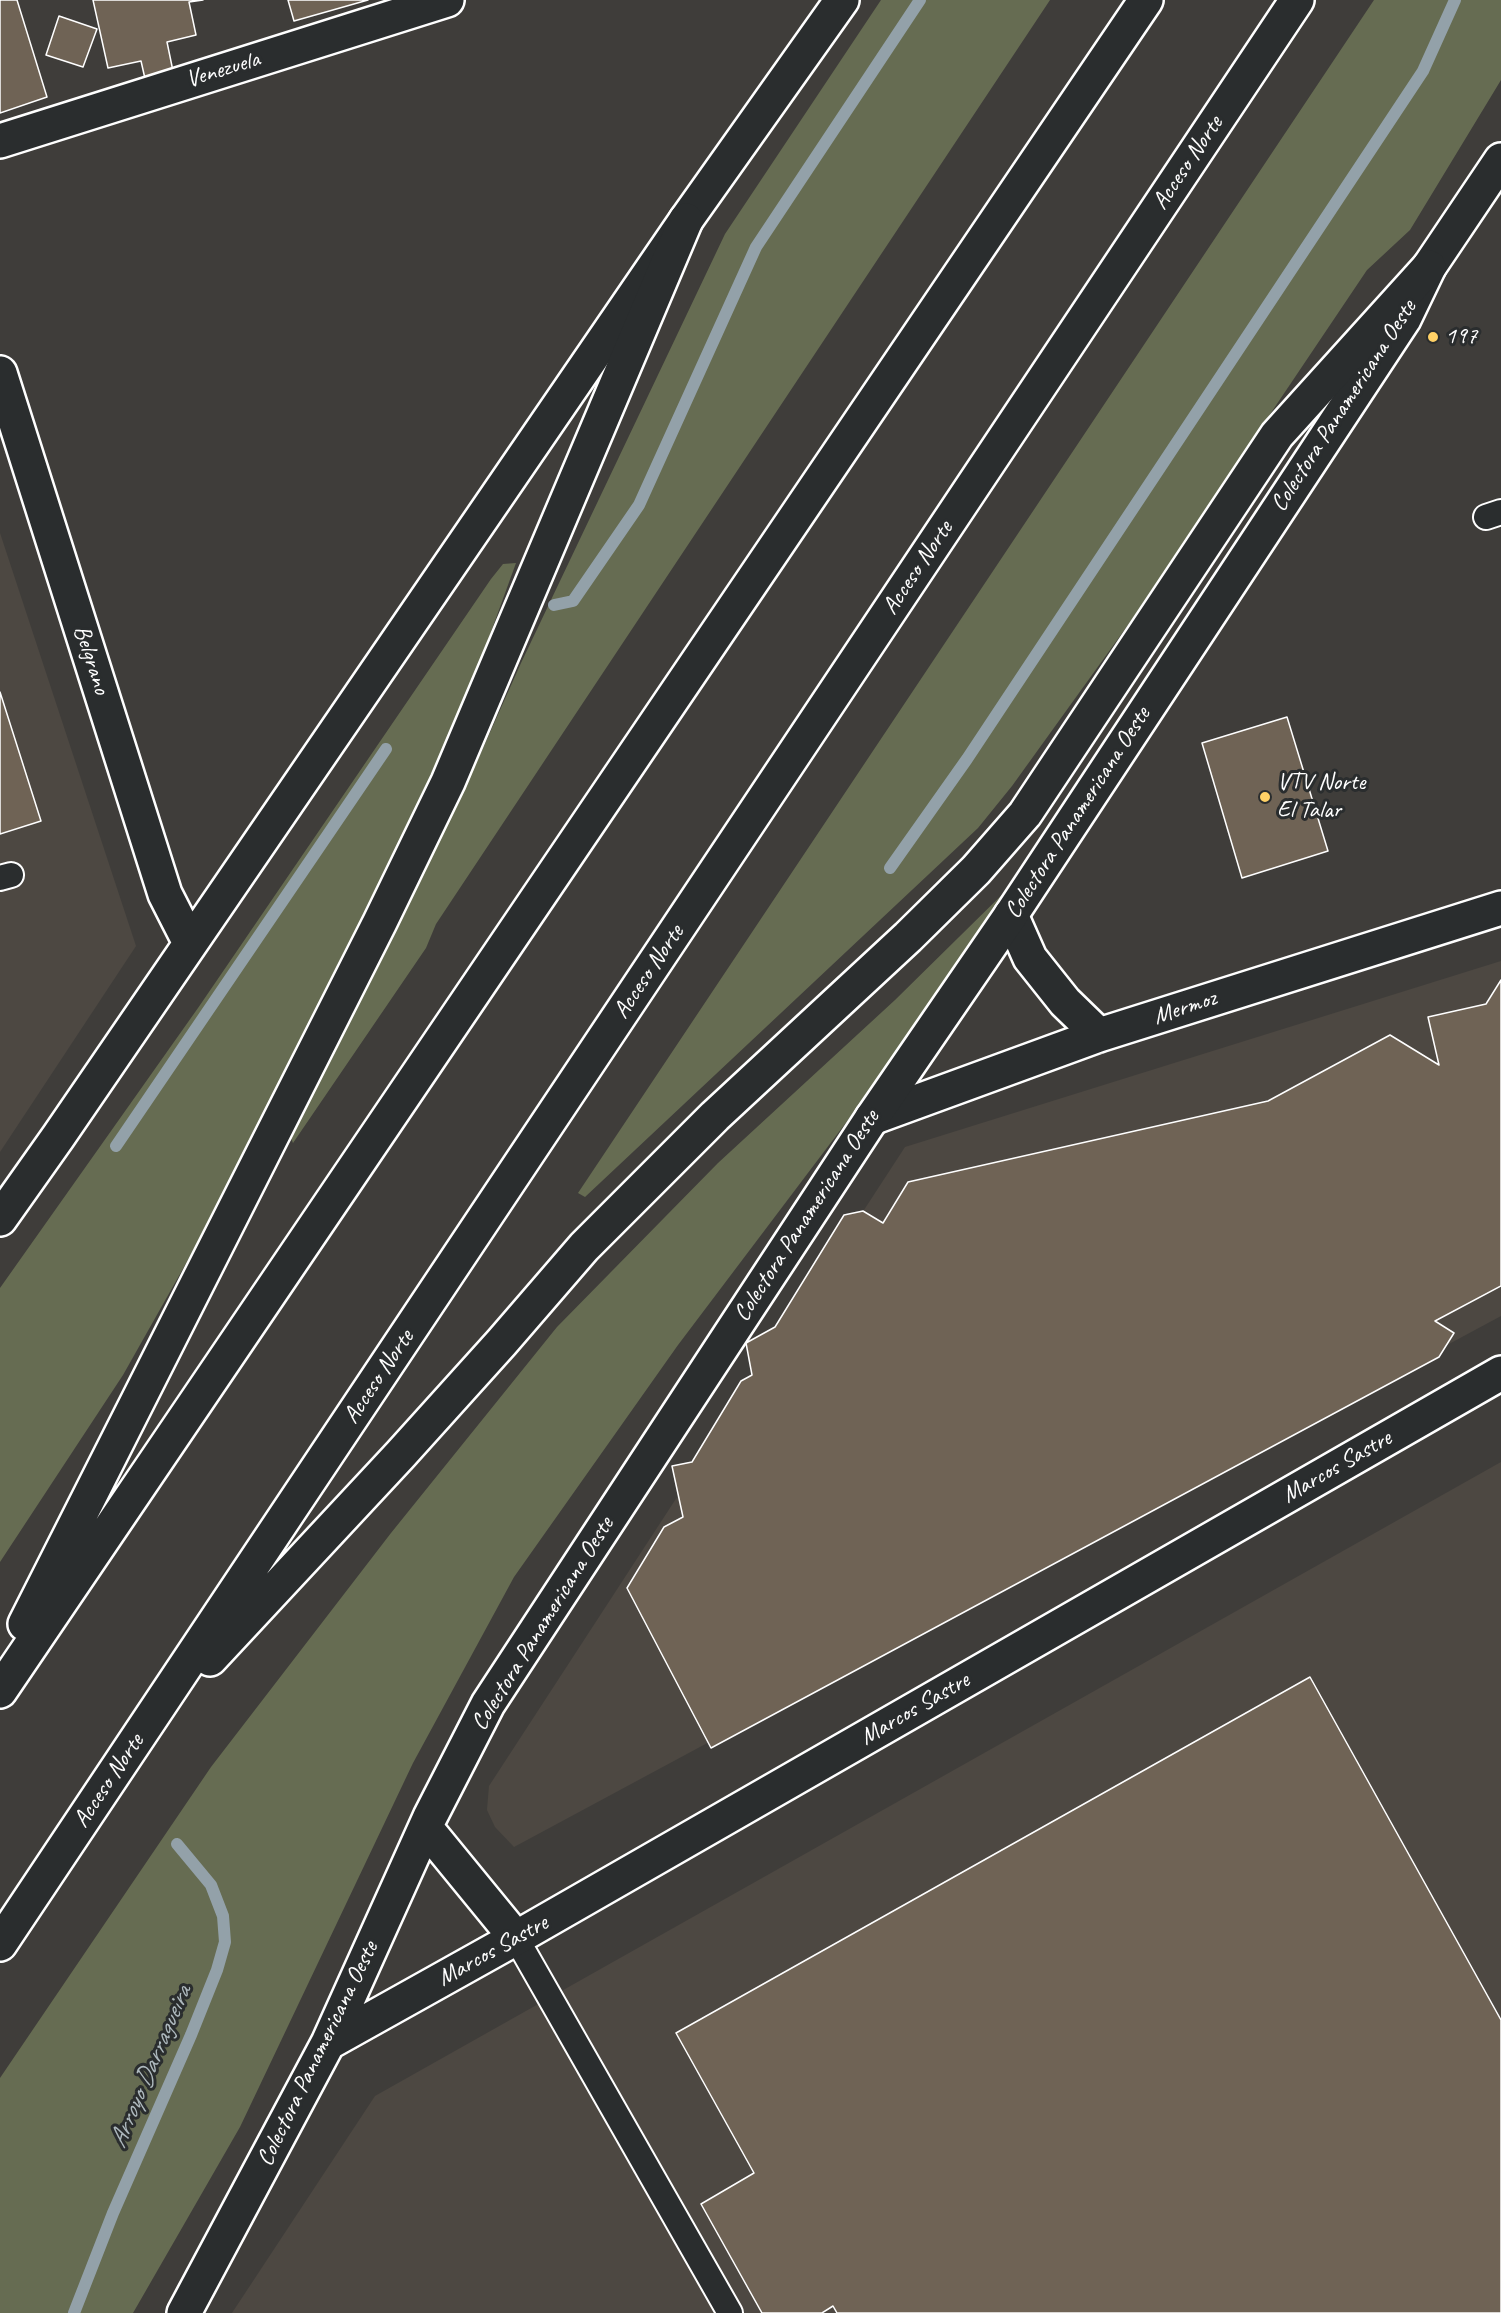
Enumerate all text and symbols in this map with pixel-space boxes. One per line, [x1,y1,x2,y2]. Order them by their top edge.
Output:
street label: Venezuela [183,45,263,95]
street label: Acceso Norte [1146,111,1230,215]
street label: Colectora Panamericana Oeste [1265,295,1423,517]
place label: 197 [1445,323,1477,351]
marker: 197 [1426,330,1440,344]
street label: Acceso Norte [876,516,960,620]
street label: Belgrano [66,622,116,698]
street label: Colectora Panamericana Oeste [999,702,1157,924]
place label: VTV Norte El Talar [1277,769,1365,825]
marker: VTV Norte El Talar [1258,790,1272,804]
street label: Acceso Norte [607,920,691,1024]
street label: Mermoz [1150,984,1220,1032]
street label: Colectora Panamericana Oeste [728,1105,886,1327]
street label: Acceso Norte [337,1325,421,1429]
street label: Marcos Sastre [1277,1424,1397,1510]
street label: Colectora Panamericana Oeste [466,1512,620,1736]
street label: Marcos Sastre [855,1666,975,1752]
street label: Acceso Norte [67,1729,151,1833]
street label: Marcos Sastre [433,1909,553,1993]
street label: Colectora Panamericana Oeste [251,1937,385,2171]
water label: Arroyo Darragueira [103,1981,199,2153]

